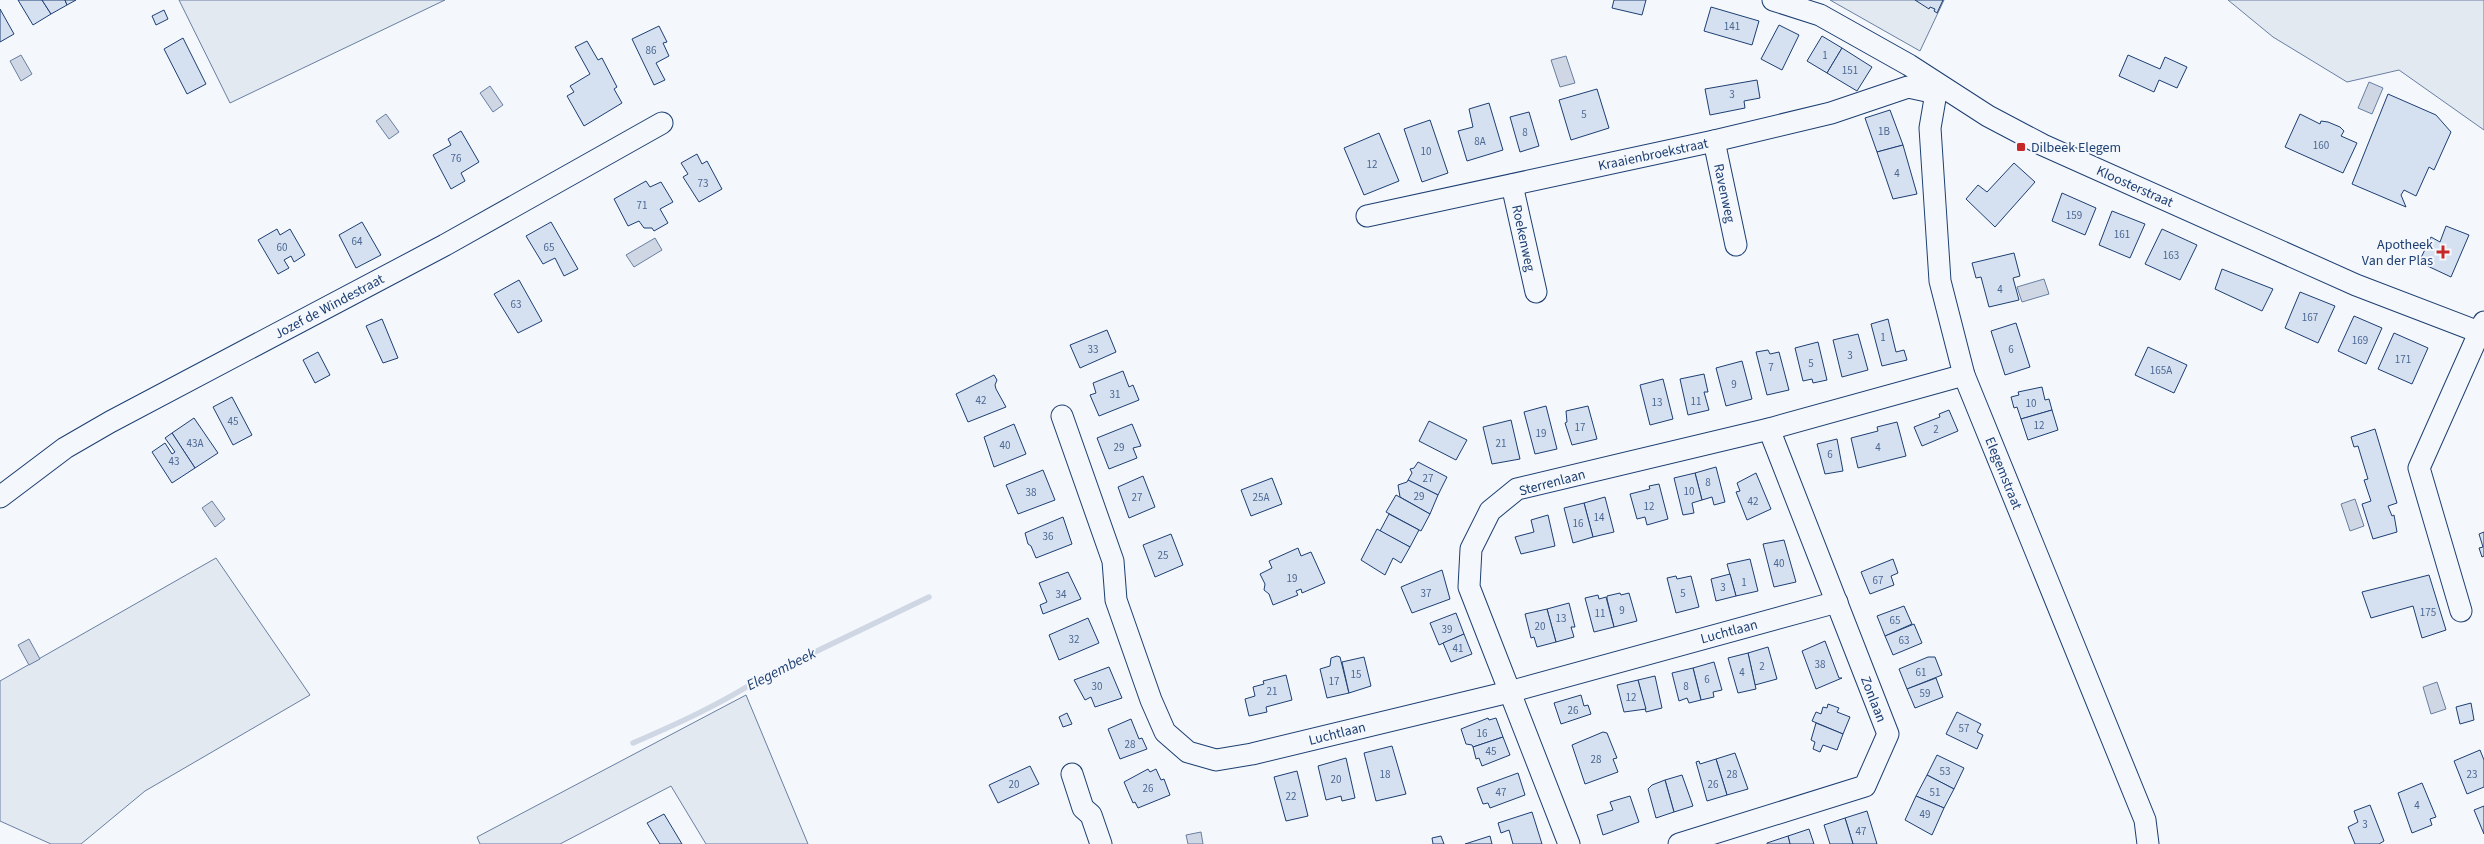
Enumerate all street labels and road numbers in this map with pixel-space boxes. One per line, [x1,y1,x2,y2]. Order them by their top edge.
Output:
street label: Kraaienbroekstraat [1596,133,1710,176]
street label: Kloosterstraat [2093,161,2176,213]
street label: Ravenweg [1708,162,1740,225]
street label: Roekenweg [1506,203,1540,273]
street label: Jozef de Windestraat [271,269,388,344]
street label: Elegemstraat [1979,434,2027,513]
street label: Sterrenlaan [1517,464,1588,501]
street label: Luchtlaan [1698,615,1760,649]
street label: Zonlaan [1855,673,1891,725]
street label: Luchtlaan [1307,717,1368,751]

